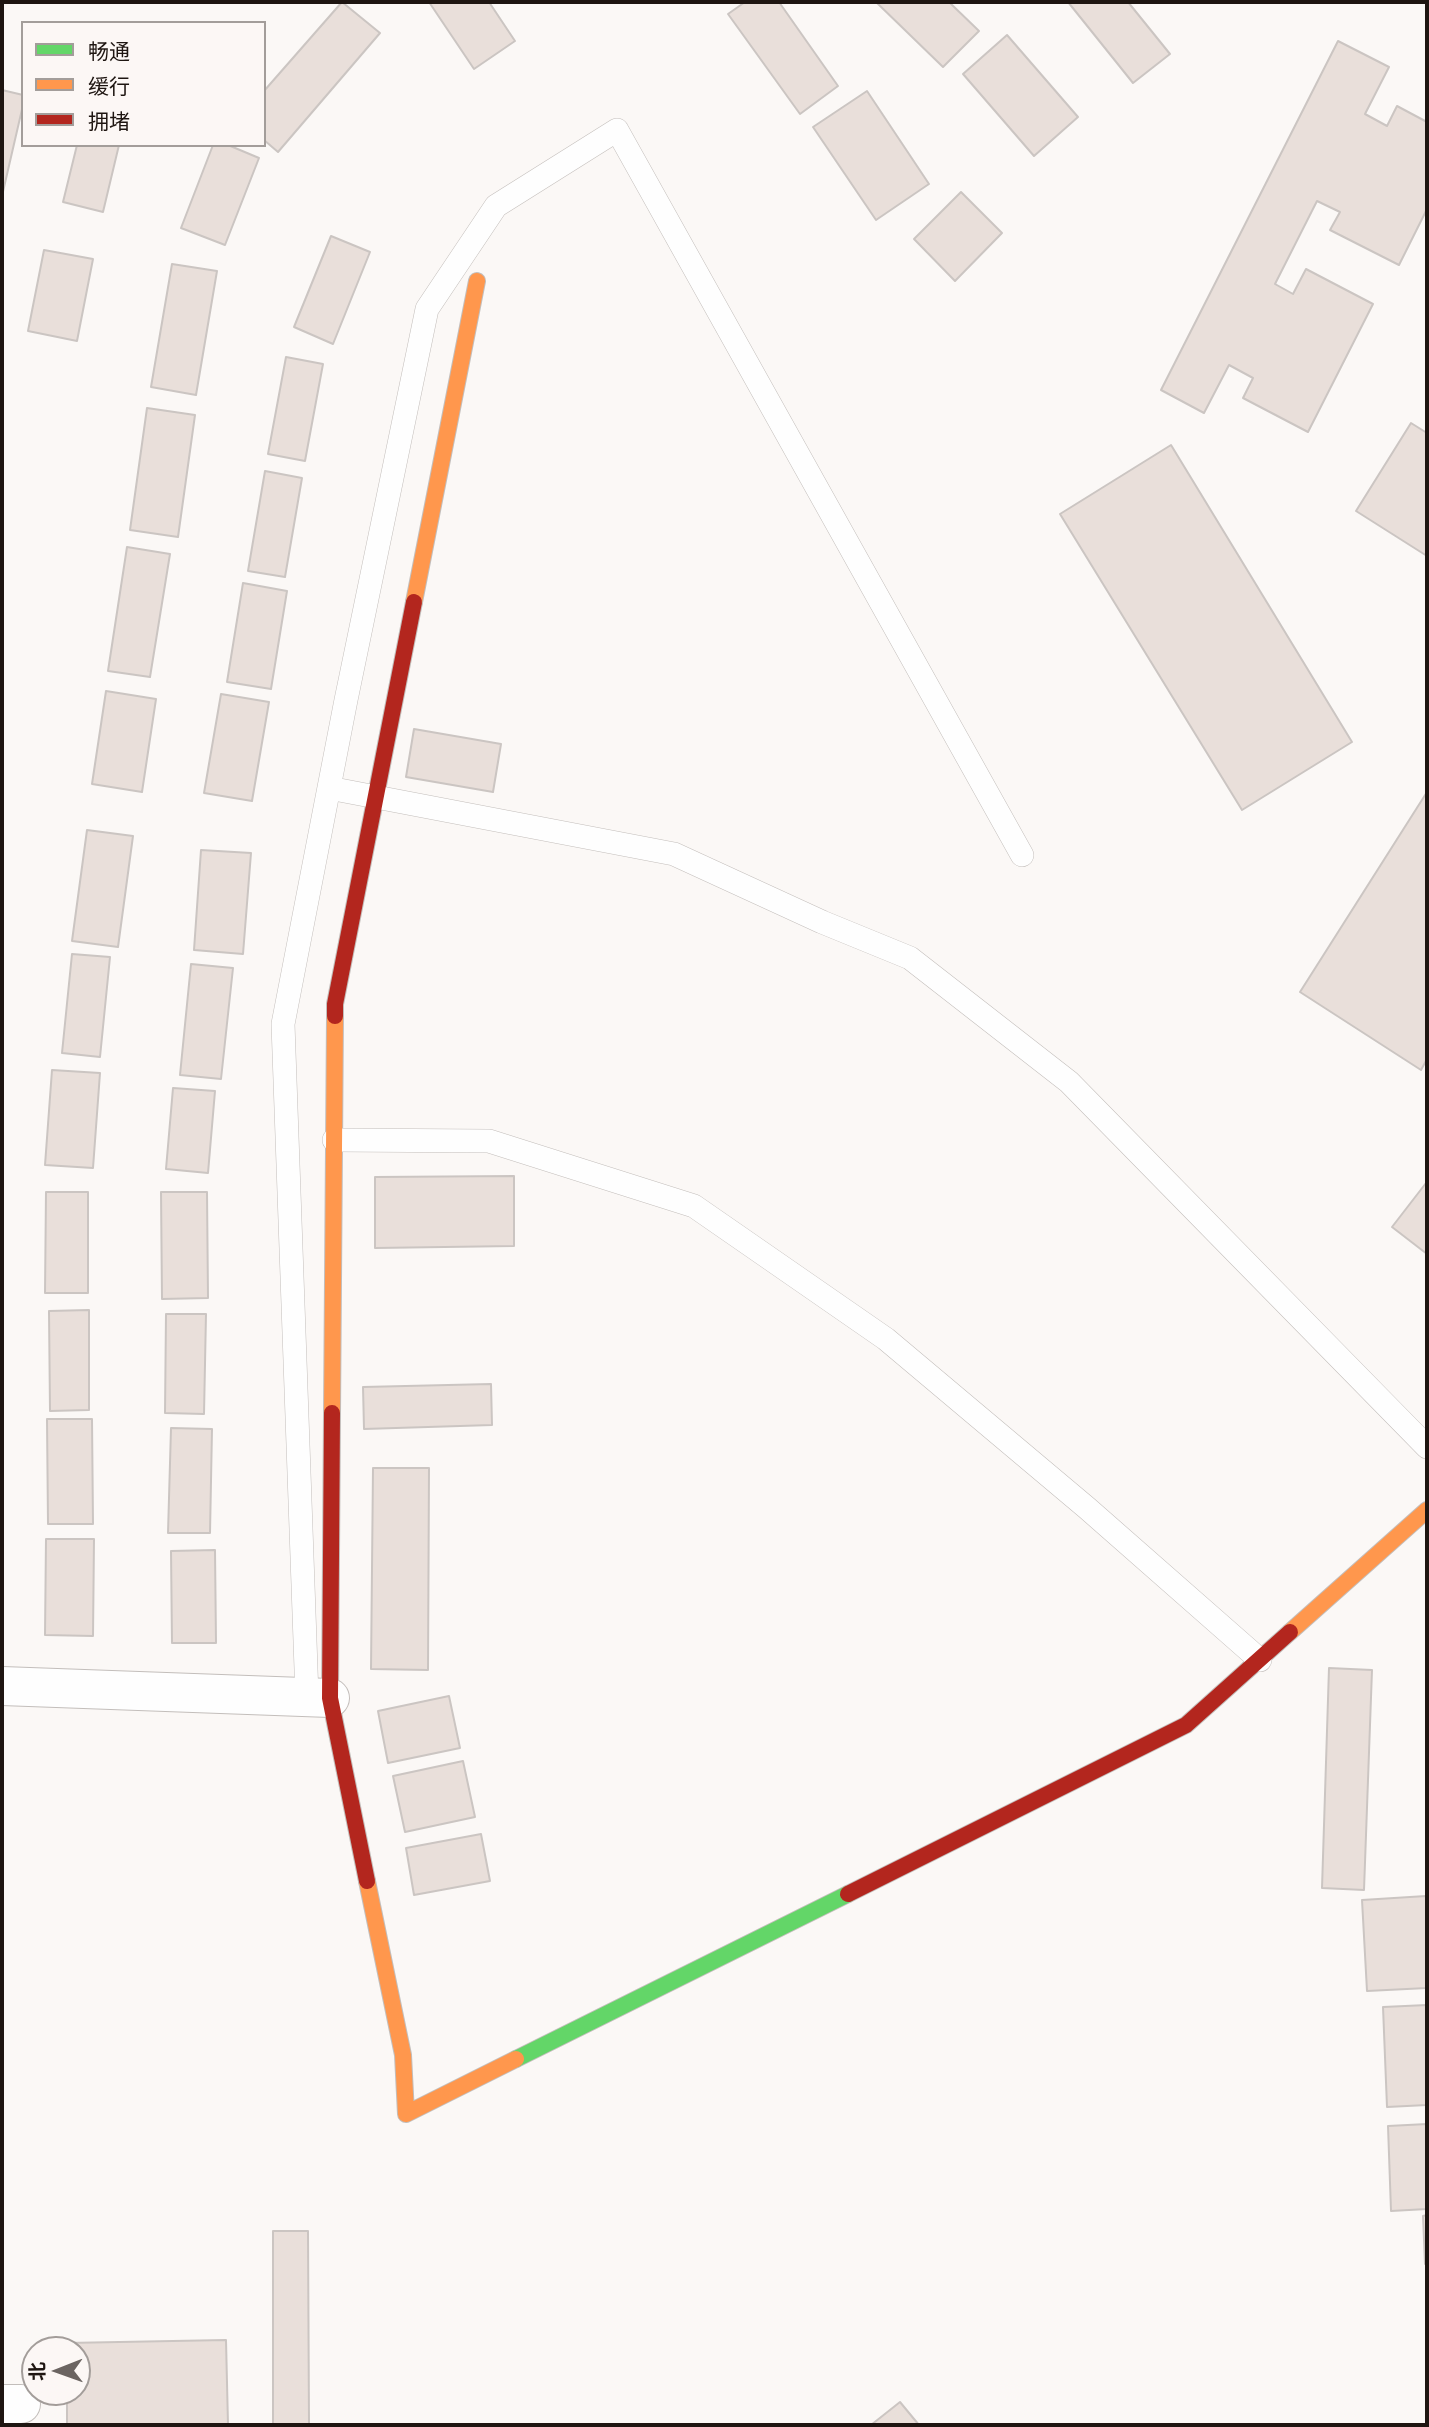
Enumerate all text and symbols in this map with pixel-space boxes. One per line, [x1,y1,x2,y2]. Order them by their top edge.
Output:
legend [21,21,266,147]
text: 畅通 [88,37,130,65]
text: 缓行 [88,72,130,100]
text: 拥堵 [88,107,130,135]
north arrow [21,2336,91,2406]
text: 北 [24,2362,50,2381]

